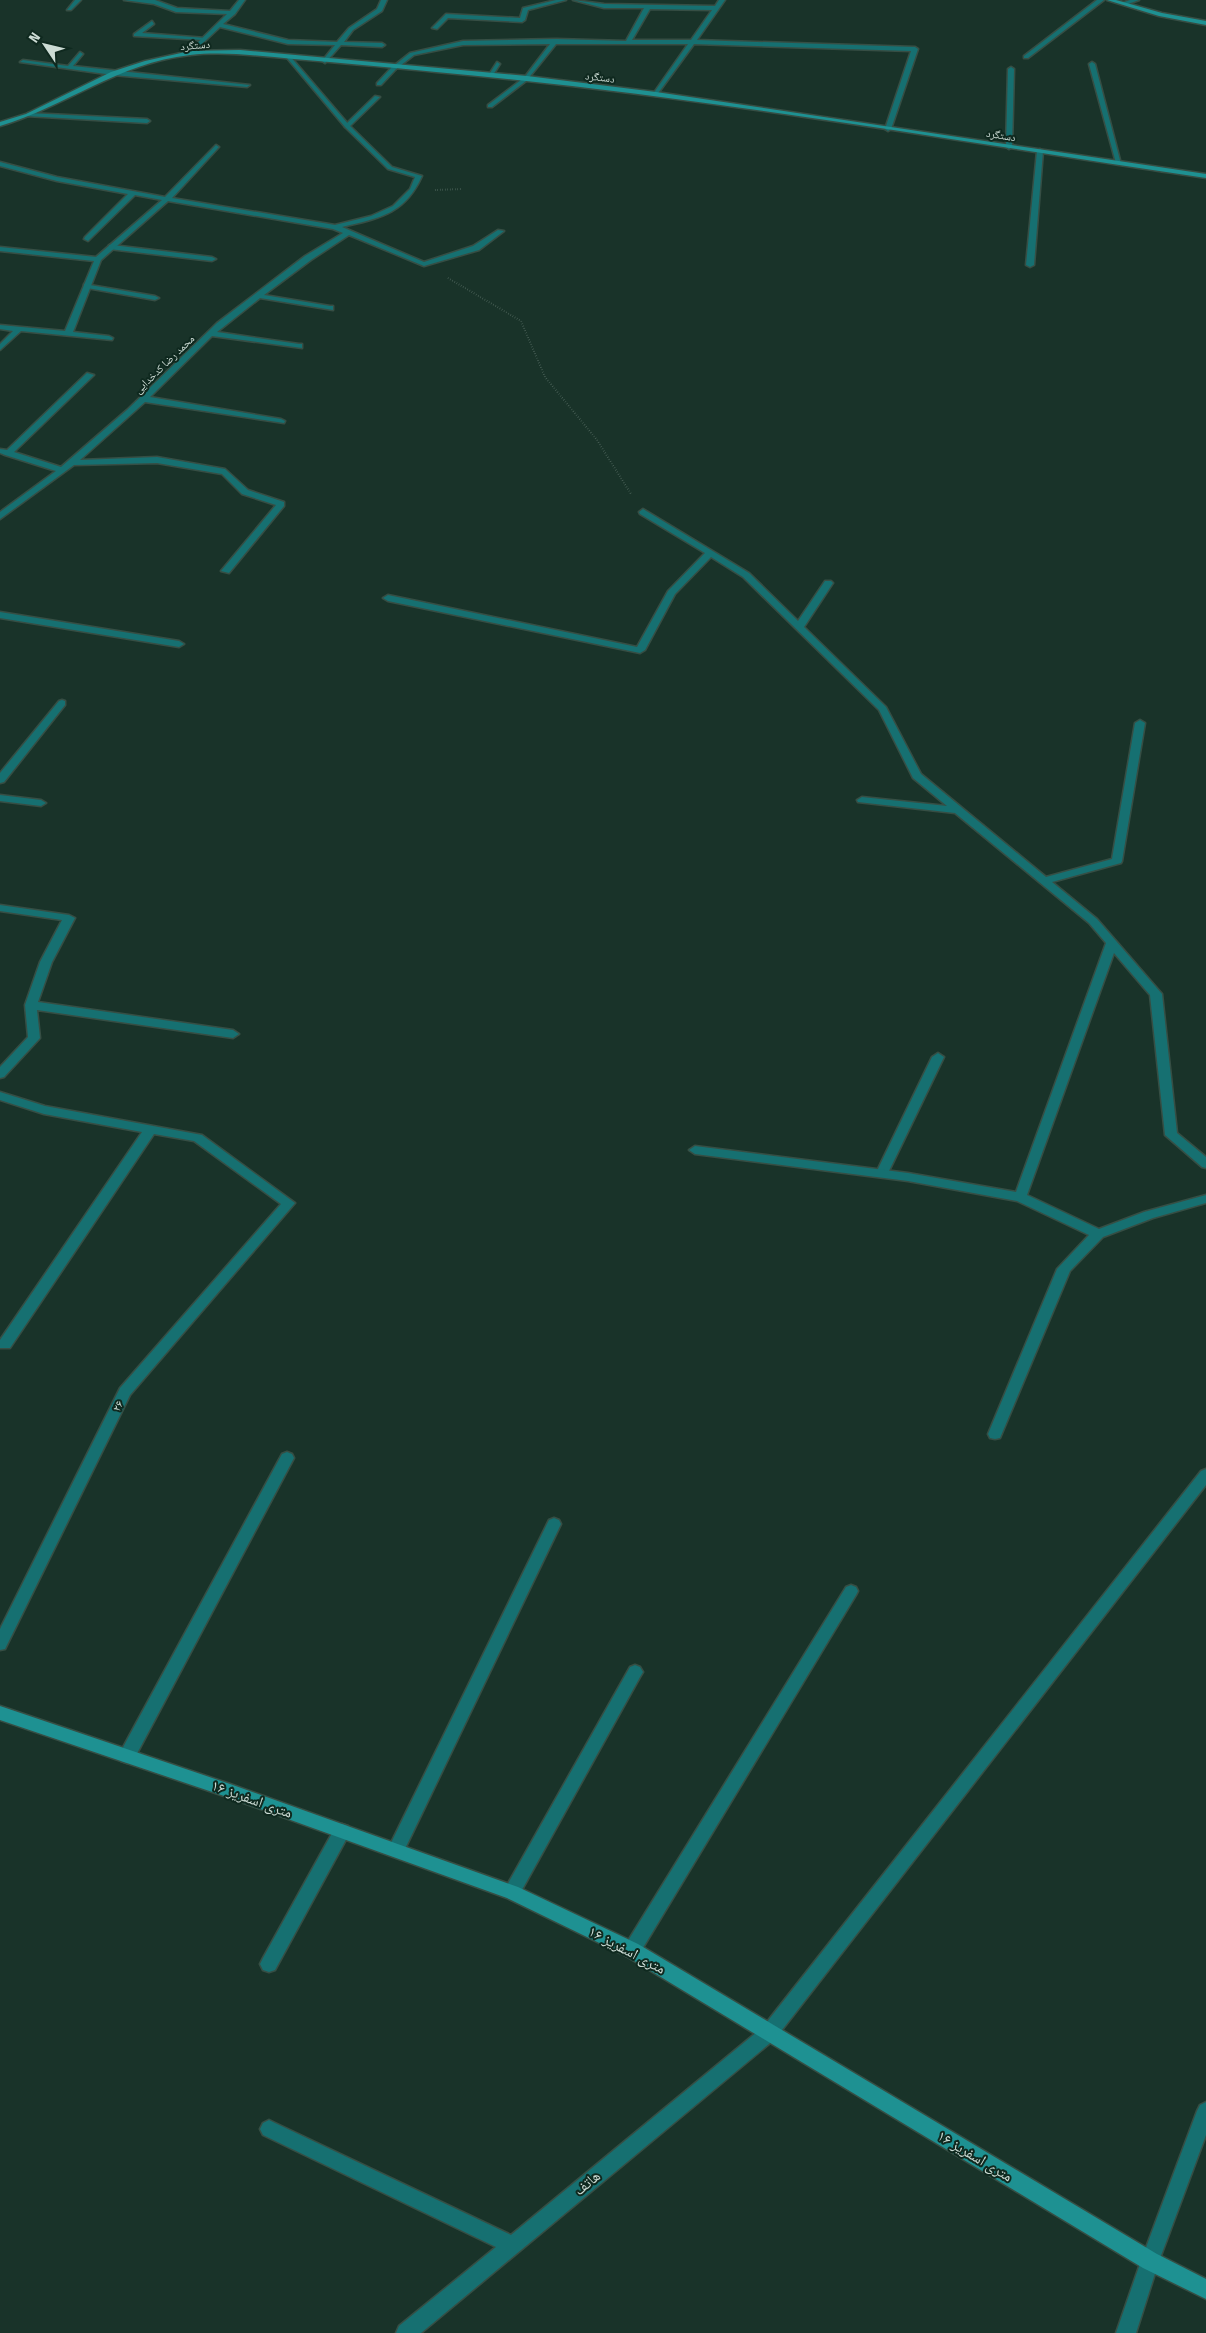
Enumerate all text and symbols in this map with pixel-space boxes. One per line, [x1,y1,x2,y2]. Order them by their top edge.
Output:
north arrow [20,20,70,70]
text: N [25,30,44,46]
street label: دستگرد [180,38,211,53]
street label: دستگرد [584,69,616,86]
street label: دستگرد [985,127,1017,144]
street label: محمد رضا کدخدایی [131,332,197,396]
street label: ۲۶ [109,1398,127,1414]
street label: ۱۶ متری اسفریز [209,1776,295,1823]
street label: ۱۶ متری اسفریز [585,1922,669,1979]
street label: ۱۶ متری اسفریز [934,2126,1016,2186]
street label: هاتف [570,2167,604,2199]

